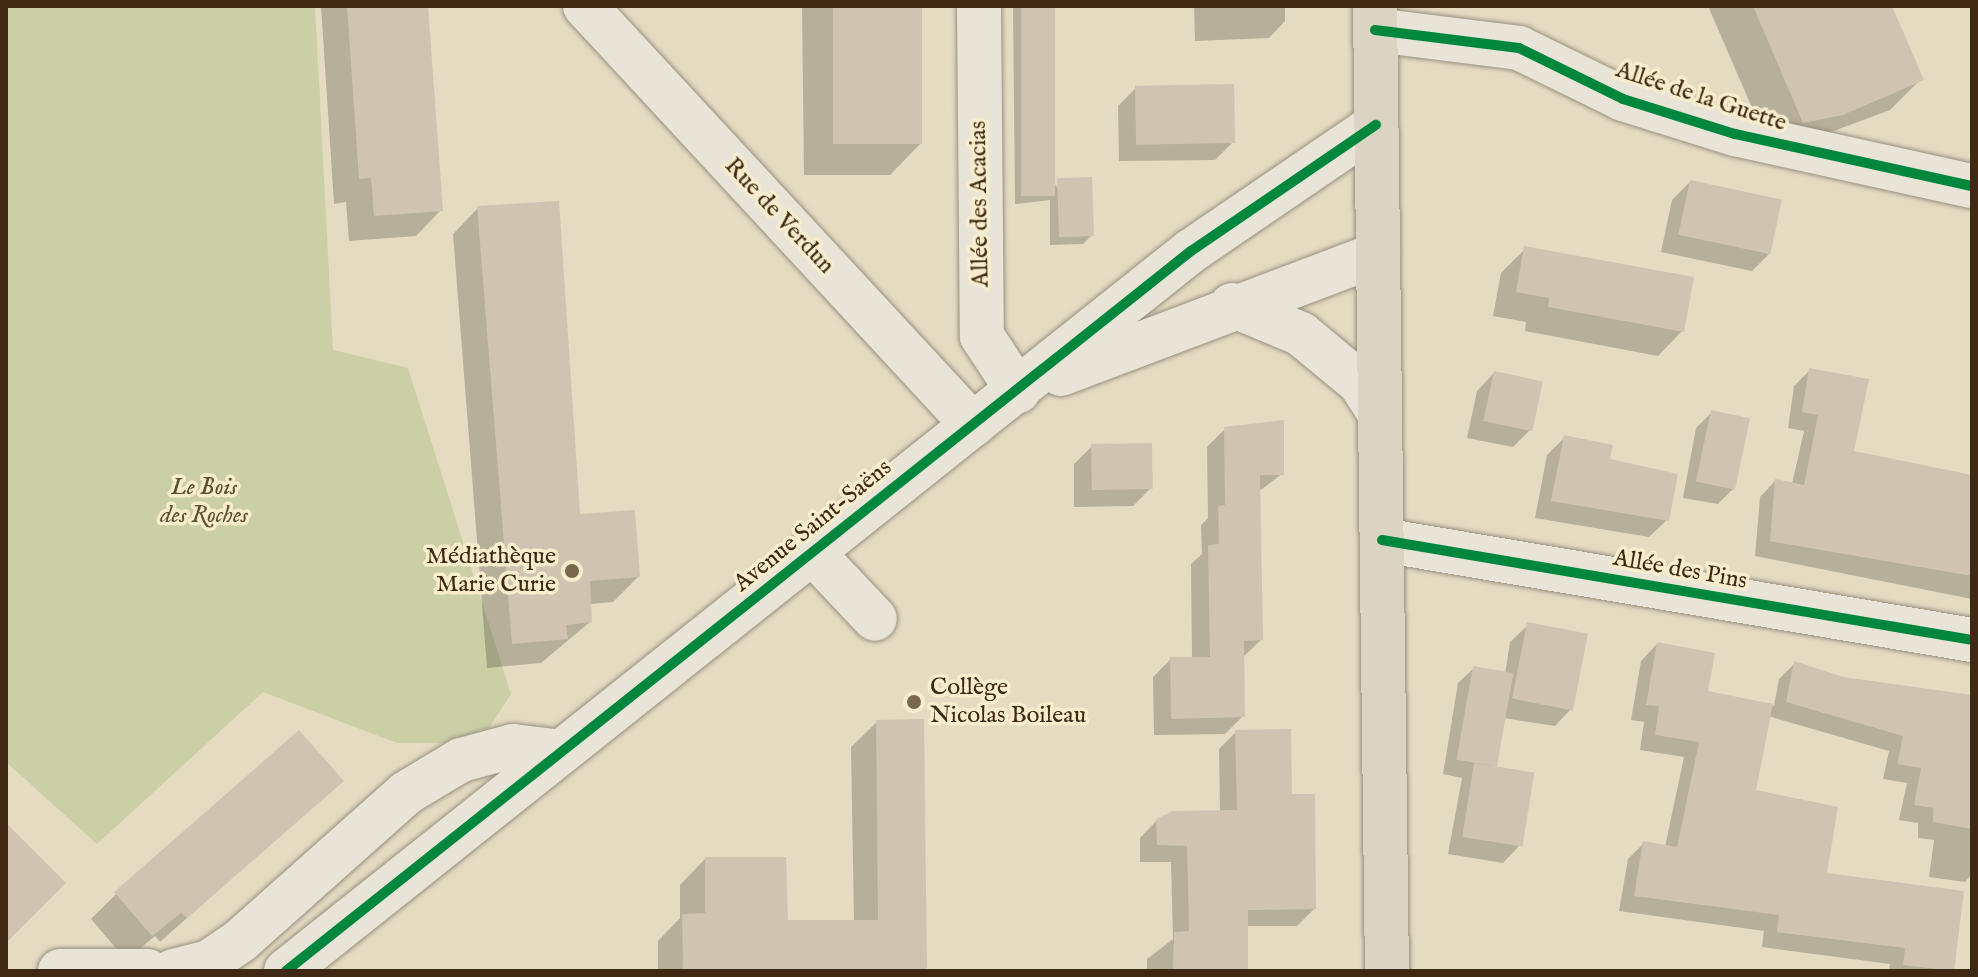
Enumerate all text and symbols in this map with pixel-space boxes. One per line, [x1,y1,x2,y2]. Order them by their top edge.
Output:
street label: Allée de la Guette [1612,56,1790,138]
street label: Allée des Acacias [964,121,996,287]
street label: Rue de Verdun [718,152,840,280]
street label: Avenue Saint-Saëns [728,454,898,598]
park label: Le Bois des Roches [160,474,248,530]
place label: Médiathèque Marie Curie [426,543,556,599]
street label: Allée des Pins [1611,544,1749,596]
marker: Médiathèque Marie Curie [563,562,581,580]
place label: Collège Nicolas Boileau [930,674,1086,730]
marker: Collège Nicolas Boileau [905,693,923,711]

